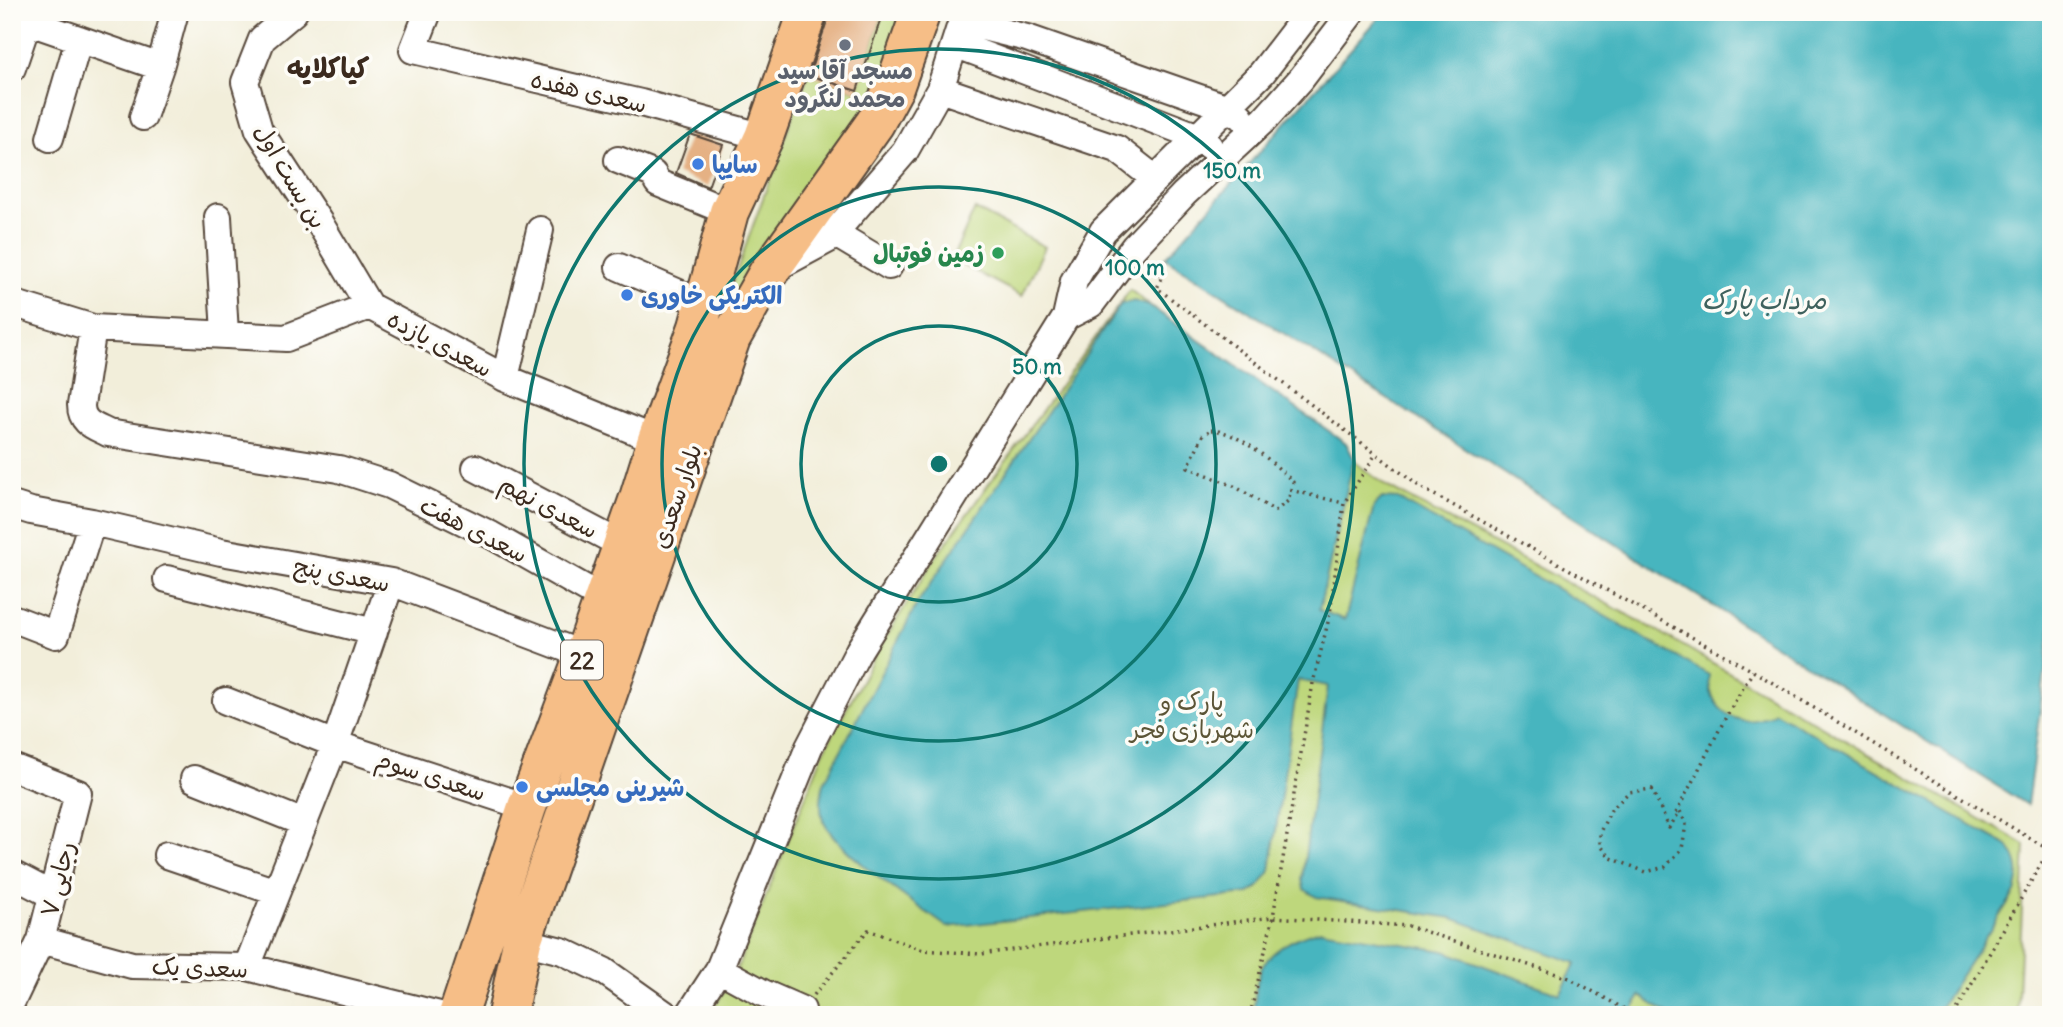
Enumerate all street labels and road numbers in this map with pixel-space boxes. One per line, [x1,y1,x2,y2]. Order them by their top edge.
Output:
street label: سعدی هفده [528,63,650,119]
street label: بن بست اول [248,118,334,234]
street label: سعدی یازده [382,303,498,383]
street label: بلوار سعدی [644,440,709,553]
street label: سعدی نهم [493,468,603,548]
street label: سعدی هفت [415,489,533,569]
street label: سعدی پنج [291,550,393,600]
road number: 22 [561,640,603,680]
street label: سعدی سوم [371,743,490,811]
street label: رجایی ۷ [33,838,82,920]
street label: سعدی یک [151,950,249,984]

